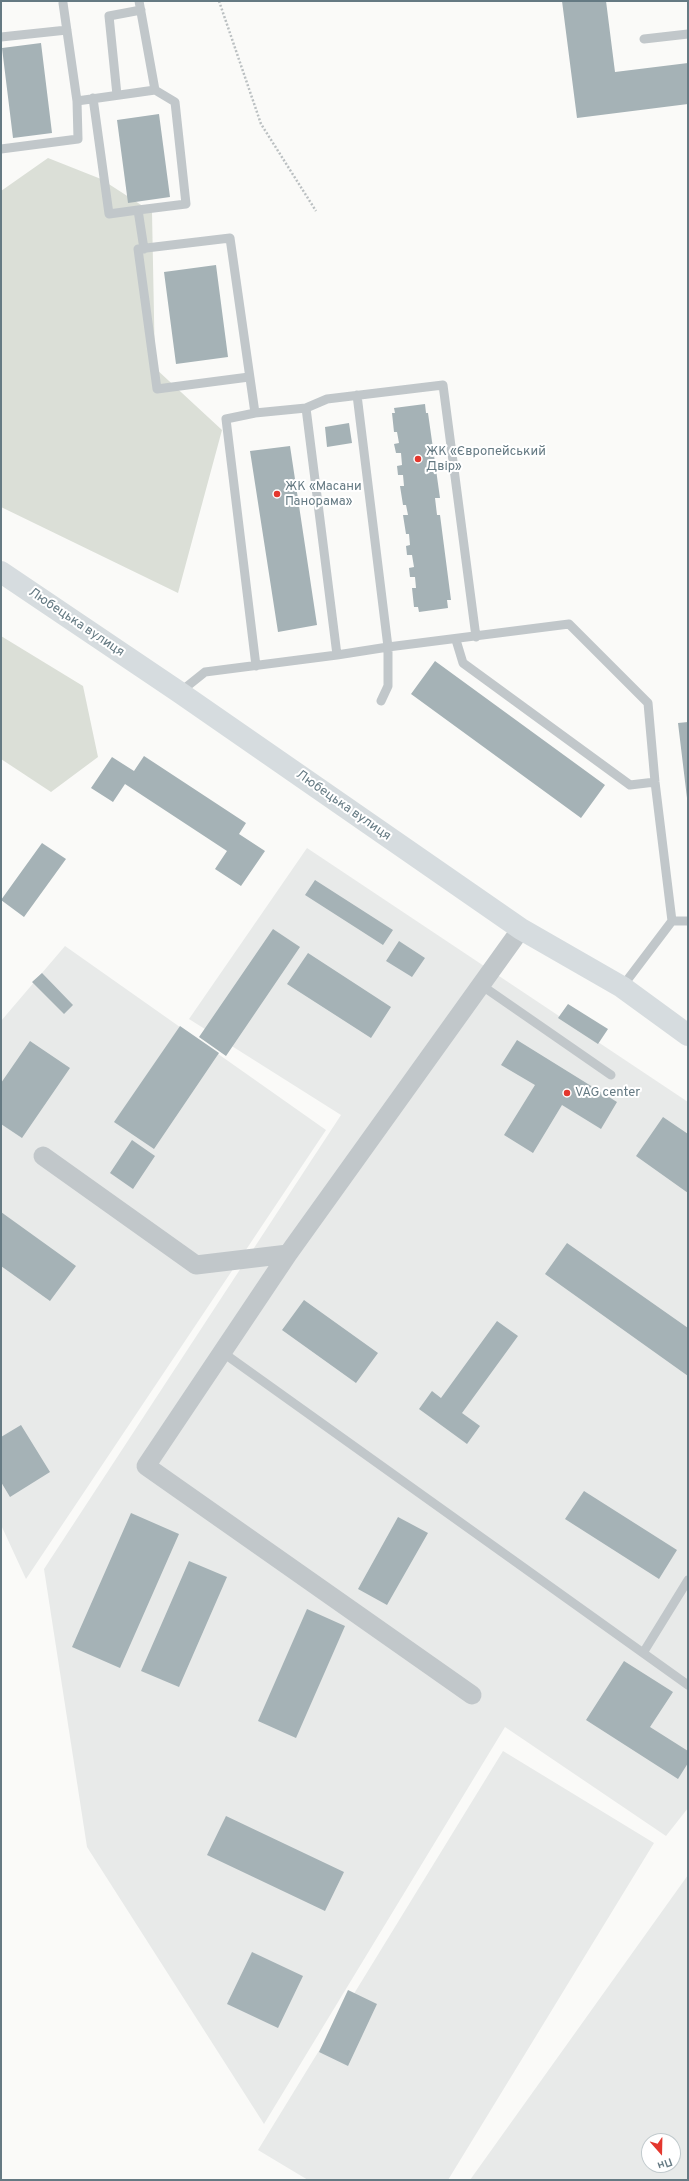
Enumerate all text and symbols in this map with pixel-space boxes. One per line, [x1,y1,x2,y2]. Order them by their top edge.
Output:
place label: ЖК «Європейський Двір» [426,444,546,475]
marker: ЖК «Європейський Двір» [413,454,423,464]
place label: ЖК «Масани Панорама» [285,479,362,510]
marker: ЖК «Масани Панорама» [272,489,282,499]
street label: Любецька вулиця [25,585,127,661]
street label: Любецька вулиця [292,767,394,845]
place label: VAG center [575,1085,640,1101]
marker: VAG center [562,1088,572,1098]
north arrow [641,2133,681,2173]
text: Пн [655,2154,674,2172]

